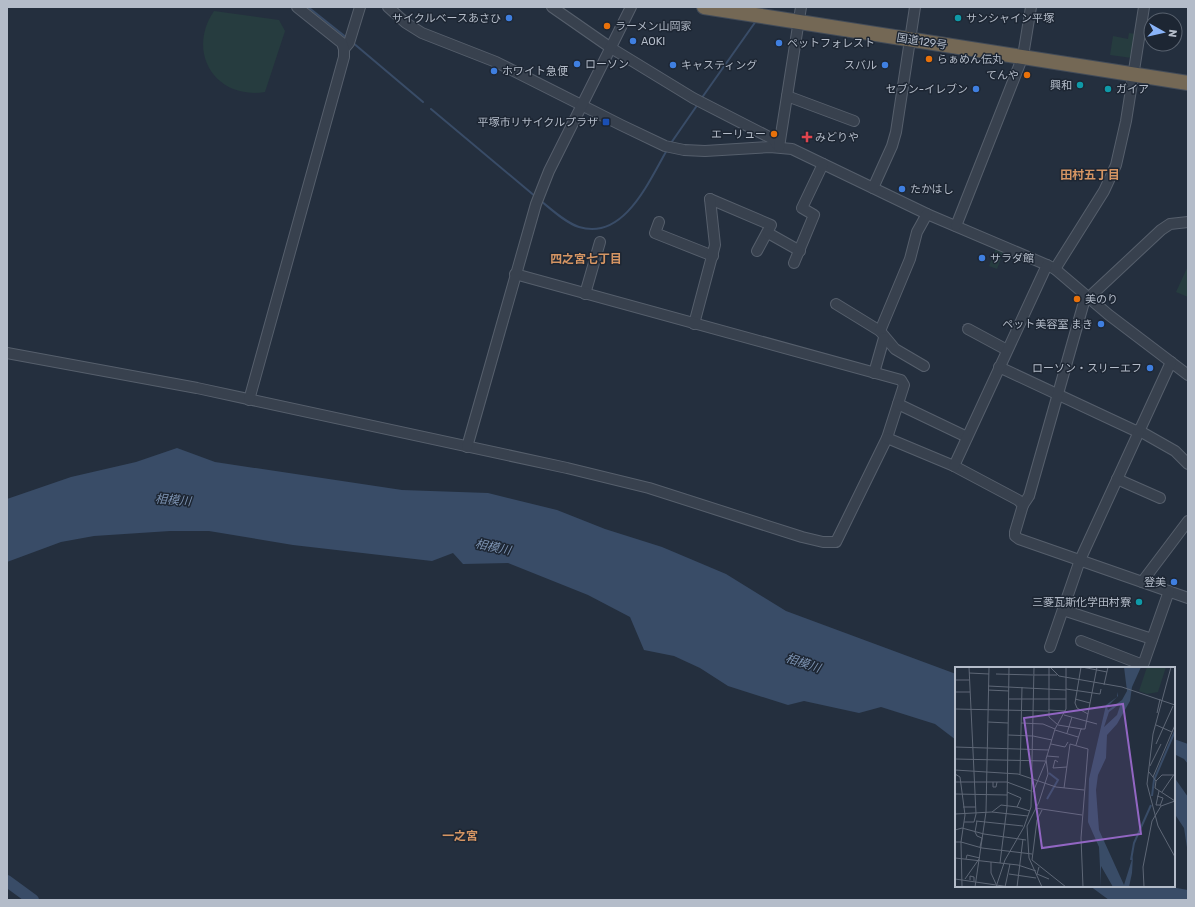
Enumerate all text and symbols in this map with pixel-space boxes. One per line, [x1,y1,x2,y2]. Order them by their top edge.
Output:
place label: サイクルベースあさひ [392,12,501,25]
place label: サンシャイン平塚 [966,12,1054,25]
north arrow [1143,12,1183,52]
marker: サイクルベースあさひ [504,13,514,23]
marker: サンシャイン平塚 [953,13,963,23]
place label: ラーメン山岡家 [615,20,692,33]
marker: ラーメン山岡家 [602,21,612,31]
text: N [1165,28,1179,38]
street label: 国道129号 [896,31,948,52]
place label: AOKI [641,35,665,48]
marker: AOKI [628,36,638,46]
place label: ペットフォレスト [787,37,875,50]
marker: ペットフォレスト [774,38,784,48]
place label: らぁめん伝丸 [937,53,1003,66]
marker: らぁめん伝丸 [924,54,934,64]
place label: ローソン [585,58,629,71]
marker: ローソン [572,59,582,69]
place label: キャスティング [681,59,757,72]
place label: スバル [844,59,877,72]
marker: キャスティング [668,60,678,70]
marker: スバル [880,60,890,70]
place label: ホワイト急便 [502,65,569,78]
marker: ホワイト急便 [489,66,499,76]
place label: てんや [986,69,1019,82]
marker: てんや [1022,70,1032,80]
place label: 興和 [1050,79,1072,92]
marker: 興和 [1075,80,1085,90]
place label: セブン-イレブン [886,83,968,96]
place label: ガイア [1116,83,1149,96]
marker: セブン-イレブン [971,84,981,94]
marker: ガイア [1103,84,1113,94]
place label: 平塚市リサイクルプラザ [478,116,598,129]
marker: 平塚市リサイクルプラザ [601,117,611,127]
place label: エーリュー [711,128,766,141]
marker: エーリュー [769,129,779,139]
place label: みどりや [815,131,859,144]
marker: みどりや [802,132,812,142]
district label: 田村五丁目 [1060,168,1120,182]
place label: たかはし [910,183,954,196]
marker: たかはし [897,184,907,194]
district label: 四之宮七丁目 [550,252,622,266]
place label: サラダ館 [990,252,1034,265]
marker: サラダ館 [977,253,987,263]
place label: 美のり [1085,293,1118,306]
marker: 美のり [1072,294,1082,304]
place label: ペット美容室 まき [1002,318,1093,331]
marker: ペット美容室 まき [1096,319,1106,329]
place label: ローソン・スリーエフ [1032,362,1142,375]
marker: ローソン・スリーエフ [1145,363,1155,373]
water label: 相模川 [154,491,194,509]
water label: 相模川 [474,536,514,558]
place label: 登美 [1144,576,1166,589]
marker: 登美 [1169,577,1179,587]
place label: 三菱瓦斯化学田村寮 [1032,596,1131,609]
marker: 三菱瓦斯化学田村寮 [1134,597,1144,607]
water label: 相模川 [784,651,824,676]
inset map [955,667,1175,887]
district label: 一之宮 [442,829,478,843]

